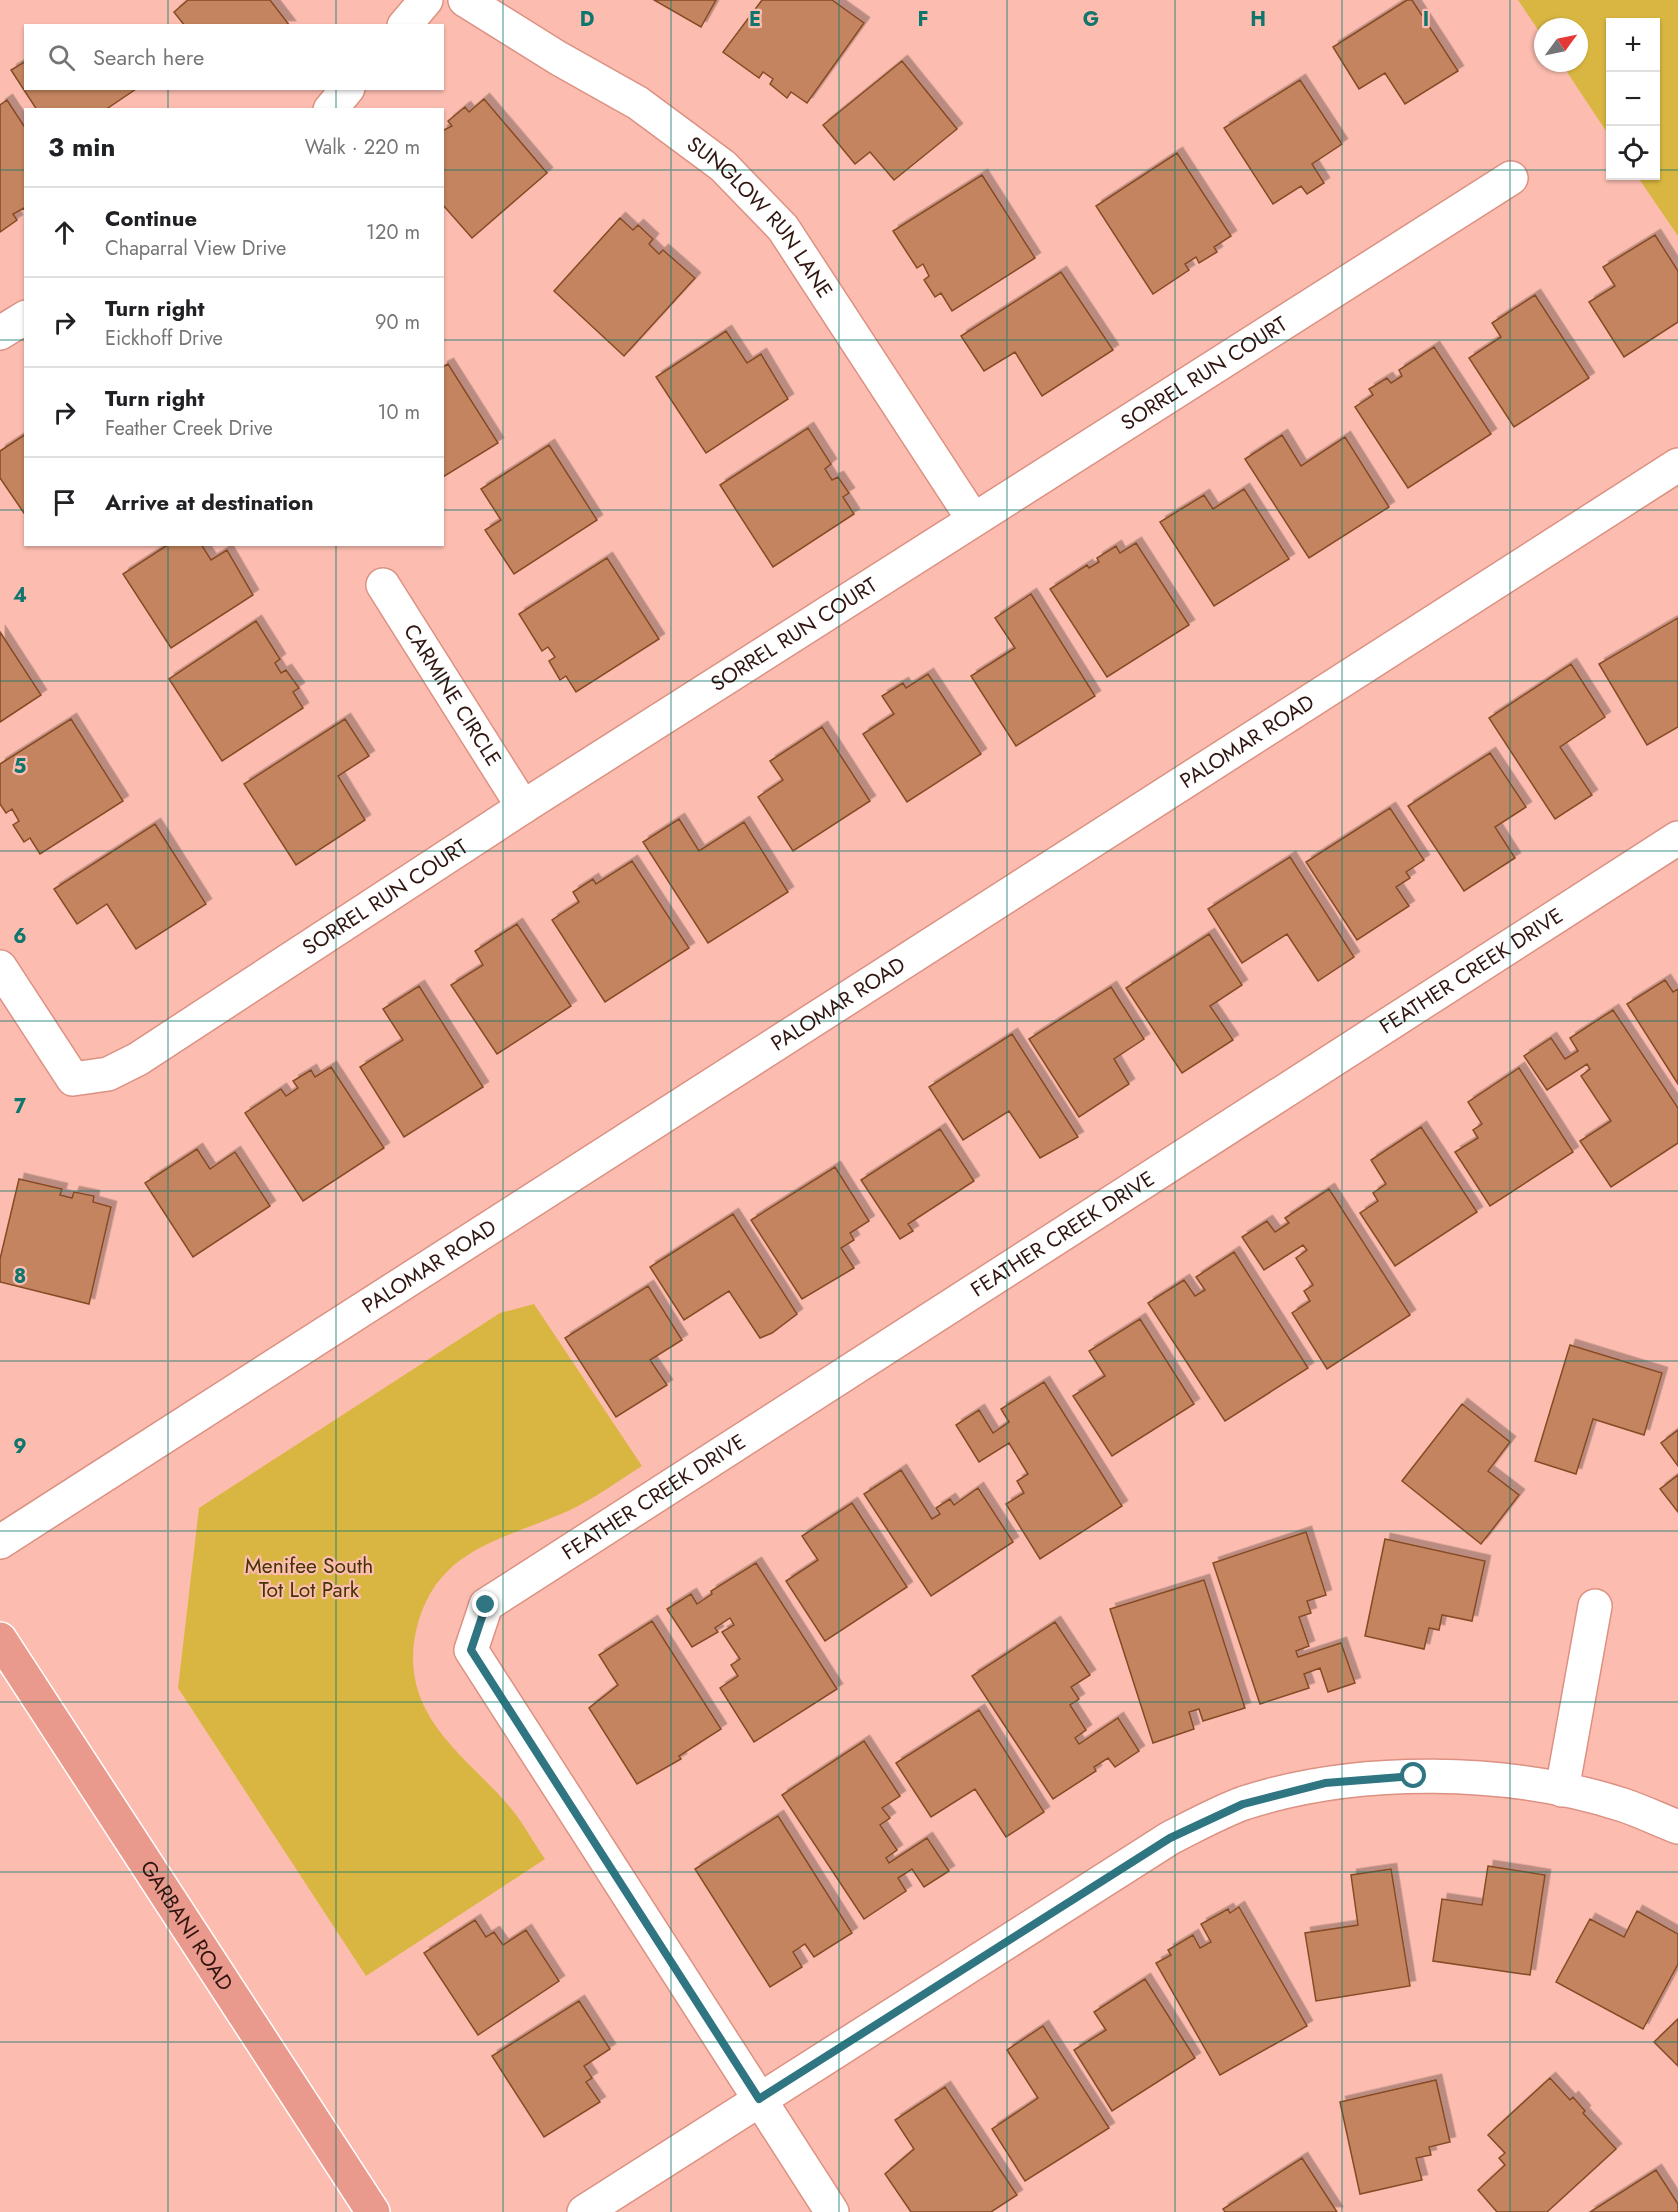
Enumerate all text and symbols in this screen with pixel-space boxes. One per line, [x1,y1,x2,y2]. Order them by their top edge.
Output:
text: D [580,5,594,34]
text: E [749,5,761,34]
text: F [917,5,929,34]
text: G [1083,5,1099,34]
text: H [1250,5,1266,34]
text: I [1423,5,1429,34]
north arrow [1534,18,1588,72]
map controls [1606,18,1660,180]
button: + [1606,18,1660,72]
search box [24,24,444,90]
icon: search [45,41,78,74]
text: Search here [93,41,204,73]
button: − [1606,72,1660,126]
button: locate [1606,126,1660,180]
text: 3 min [48,128,115,166]
street label: SUNGLOW RUN LANE [681,129,840,304]
text: Walk · 220 m [305,133,420,162]
text: Continue [105,202,197,234]
icon: ahead [48,216,81,249]
text: 120 m [366,218,420,247]
text: Chaparral View Drive [105,234,286,263]
text: Turn right [105,292,205,324]
icon: right [48,306,81,339]
text: 90 m [375,308,420,337]
street label: SORREL RUN COURT [1115,309,1293,438]
text: Eickhoff Drive [105,324,223,353]
text: Turn right [105,382,205,414]
icon: right [48,396,81,429]
text: 10 m [377,398,420,427]
text: Feather Creek Drive [105,414,273,443]
icon: arrive [48,486,81,519]
text: Arrive at destination [105,486,314,518]
street label: SORREL RUN COURT [705,570,883,699]
text: 4 [13,581,27,610]
street label: CARMINE CIRCLE [396,618,508,772]
street label: PALOMAR ROAD [1174,687,1320,796]
text: 5 [14,752,27,781]
street label: SORREL RUN COURT [297,832,474,962]
street label: FEATHER CREEK DRIVE [1374,901,1569,1041]
text: 6 [13,922,27,951]
street label: PALOMAR ROAD [765,950,911,1058]
text: 7 [14,1092,27,1121]
street label: FEATHER CREEK DRIVE [965,1164,1160,1304]
street label: PALOMAR ROAD [356,1212,502,1321]
text: 8 [14,1262,26,1291]
street label: FEATHER CREEK DRIVE [556,1427,752,1567]
text: 9 [13,1432,27,1461]
park label: Menifee South Tot Lot Park [245,1551,373,1605]
route end [472,1591,498,1617]
route start [1400,1762,1426,1788]
street label: GARBANI ROAD [133,1854,240,1997]

